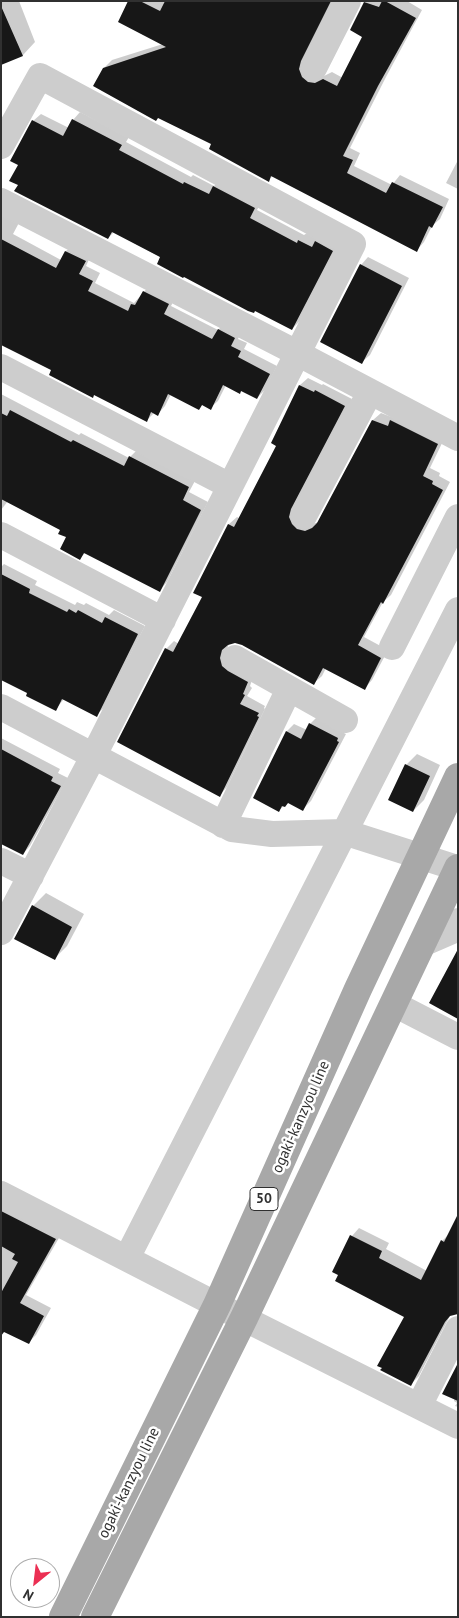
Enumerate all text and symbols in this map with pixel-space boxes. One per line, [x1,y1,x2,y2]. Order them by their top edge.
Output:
street label: ogaki-kanzyou line [268,1058,334,1176]
road number: 50 [250,1188,278,1210]
street label: ogaki-kanzyou line [94,1425,164,1541]
north arrow [10,1558,60,1608]
text: N [20,1585,37,1605]

